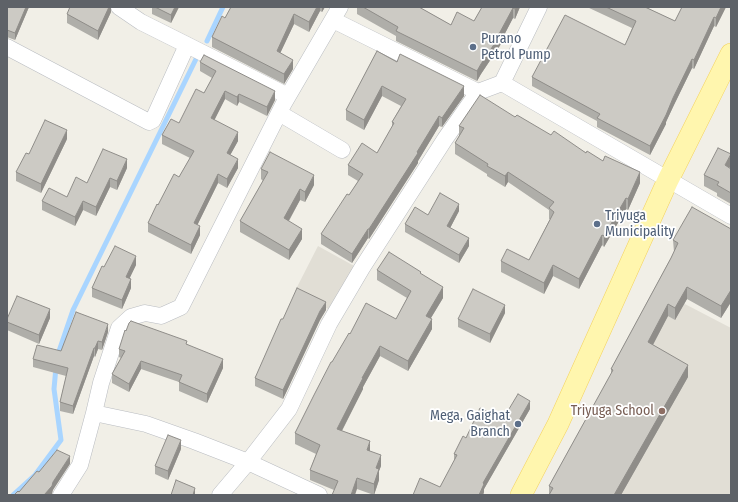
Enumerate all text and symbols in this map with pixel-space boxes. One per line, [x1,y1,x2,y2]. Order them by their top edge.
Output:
place label: Purano Petrol Pump [481,31,551,64]
marker: Purano Petrol Pump [468,42,478,52]
place label: Triyuga Municipality [605,208,675,240]
marker: Triyuga Municipality [592,219,602,229]
place label: Triyuga School [571,403,654,419]
marker: Triyuga School [657,406,667,416]
place label: Mega, Gaighat Branch [430,408,510,440]
marker: Mega, Gaighat Branch [513,419,523,429]

